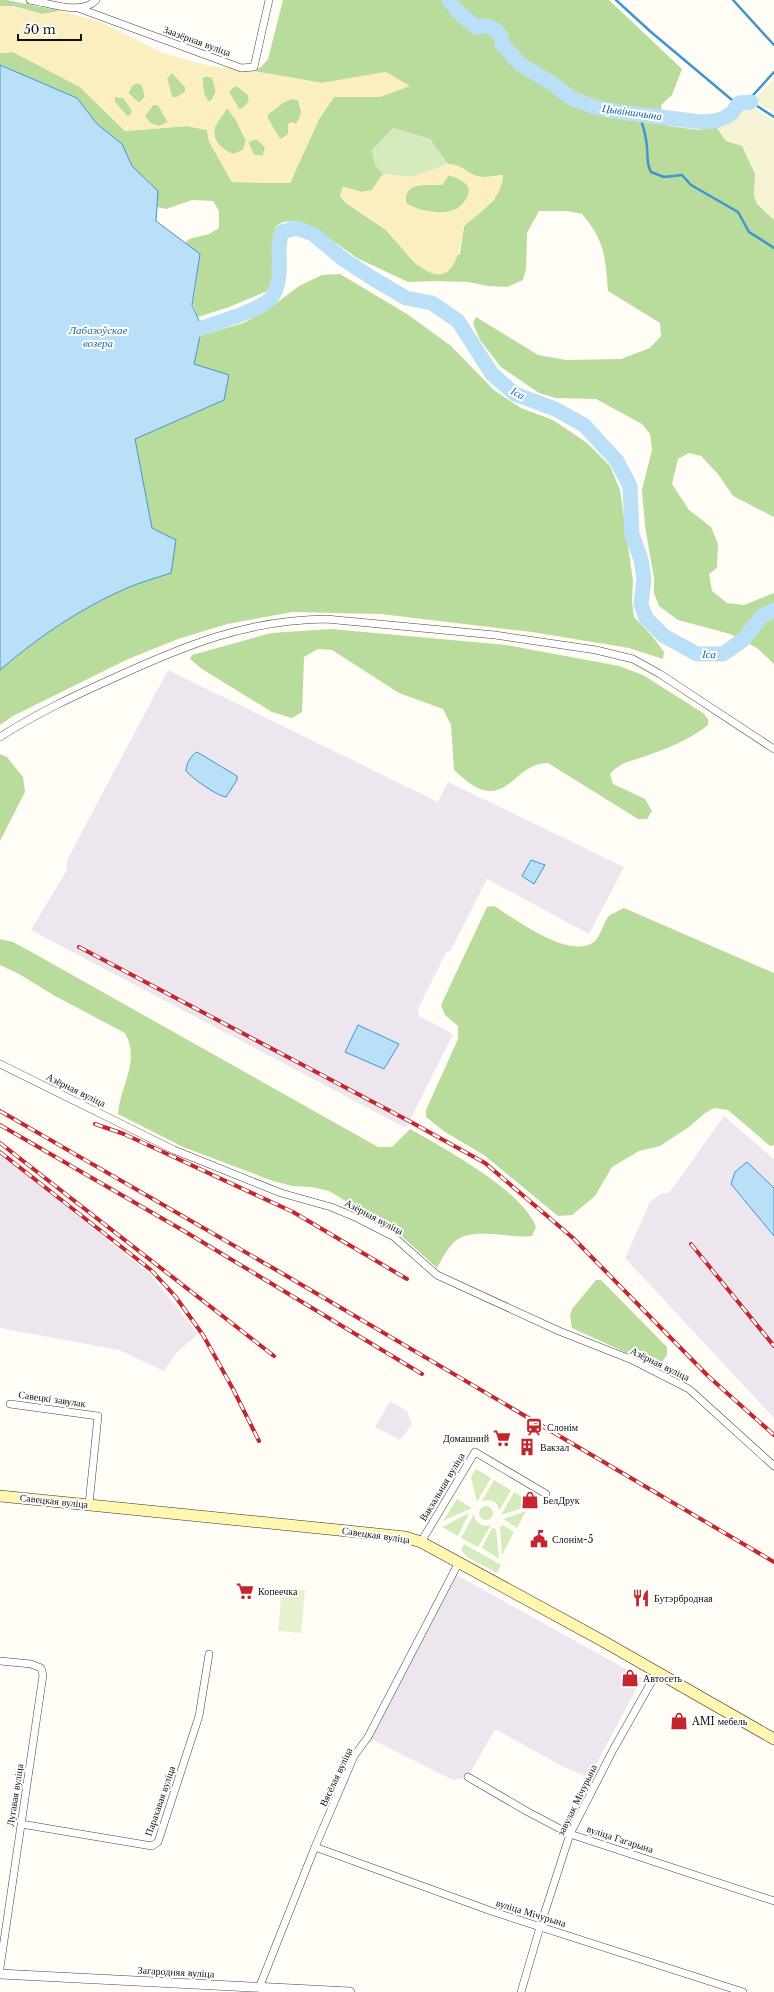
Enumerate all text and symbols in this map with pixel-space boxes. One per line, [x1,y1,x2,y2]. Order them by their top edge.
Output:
scale bar [18,16,81,42]
text: 50 m [24,22,56,37]
street label: Заазёрная вуліца [161,23,233,59]
water label: Цывіншчына [600,101,663,123]
water label: Лабазоўскае возера [68,323,127,350]
water label: Іса [508,383,528,403]
water label: Іса [701,647,717,661]
street label: Азёрная вуліца [44,1070,108,1110]
street label: Азёрная вуліца [343,1196,406,1238]
street label: Азёрная вуліца [628,1344,692,1384]
street label: Савецкі завулак [18,1388,87,1410]
station icon: Слонім [524,1417,544,1437]
place label: Слонім [547,1421,579,1434]
supermarket icon: Домашний [492,1428,512,1448]
place label: Домашний [443,1432,490,1445]
building icon: Вакзал [517,1437,537,1457]
place label: Вакзал [540,1441,569,1454]
street label: Вакзальная вуліца [416,1450,468,1524]
shop icon: БелДрук [520,1490,540,1510]
street label: Савецкая вуліца [19,1491,89,1511]
place label: БелДрук [543,1494,580,1507]
street label: Савецкая вуліца [341,1524,411,1546]
public building icon: Слонім-5 [529,1529,549,1549]
place label: Слонім-5 [552,1533,594,1546]
supermarket icon: Копеечка [235,1581,255,1601]
place label: Копеечка [258,1585,298,1598]
restaurant icon: Бутэрбродная [631,1588,651,1608]
place label: Бутэрбродная [654,1592,713,1605]
shop icon: Автосеть [620,1668,640,1688]
place label: Автосеть [643,1672,683,1685]
shop icon: AMI мебель [669,1711,689,1731]
place label: AMI мебель [691,1715,748,1728]
street label: Вясёлая вуліца [317,1745,356,1809]
street label: Лугавая вуліца [4,1762,26,1827]
street label: завулак Мічурына [554,1762,600,1838]
street label: Парахавая вуліца [142,1764,178,1838]
street label: вуліца Гагарына [585,1822,656,1856]
street label: вуліца Мічурына [494,1896,568,1930]
street label: Загародняя вуліца [137,1964,215,1981]

